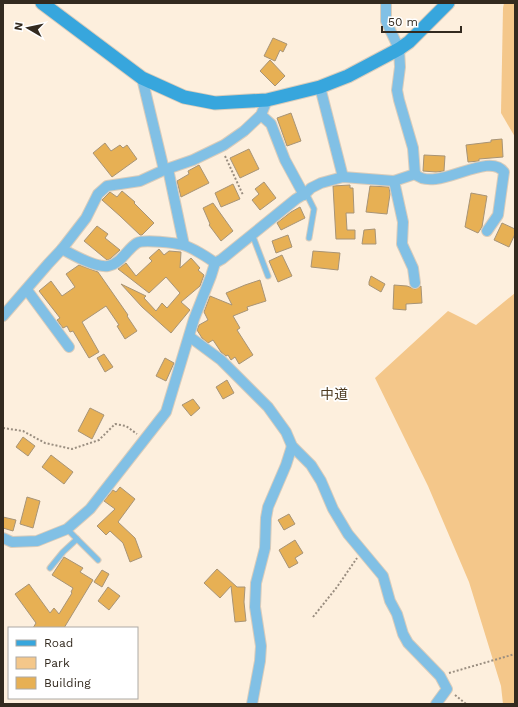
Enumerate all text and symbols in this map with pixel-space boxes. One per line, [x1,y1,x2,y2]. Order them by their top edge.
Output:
north arrow [8,8,48,48]
scale bar [382,8,461,34]
text: 50 m [388,15,418,29]
text: N [12,21,26,32]
district label: 中道 [320,386,348,402]
legend [8,627,138,699]
text: Road [44,636,73,650]
text: Park [44,656,70,670]
text: Building [44,676,91,690]

